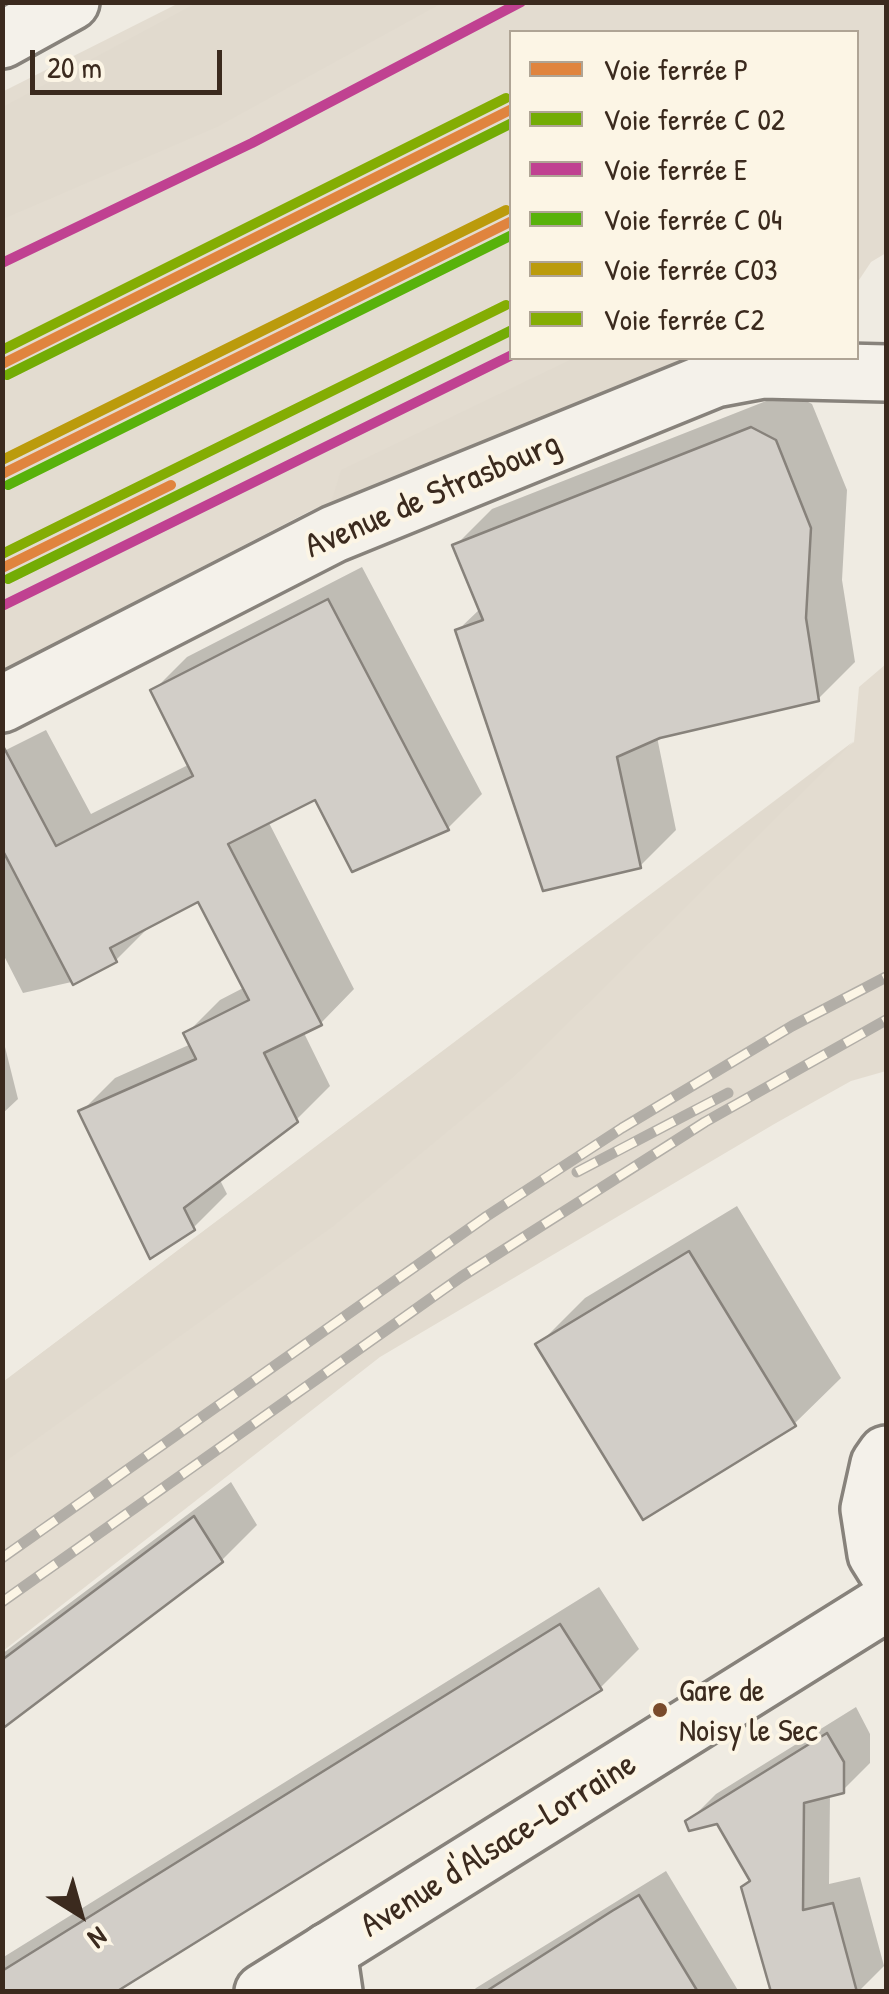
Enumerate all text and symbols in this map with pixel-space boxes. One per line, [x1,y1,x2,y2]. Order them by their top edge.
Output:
scale bar [35,30,228,92]
legend [509,30,859,360]
text: 20 m [47,47,102,87]
text: Voie ferrée P [603,49,749,89]
text: Voie ferrée C 02 [603,99,785,139]
text: Voie ferrée E [603,149,747,189]
text: Voie ferrée C 04 [603,199,782,239]
text: Voie ferrée C03 [603,249,777,289]
text: Voie ferrée C2 [603,299,765,339]
street label: Avenue de Strasbourg [299,423,567,569]
place label: Gare de Noisy le Sec [679,1673,818,1748]
marker: Gare de Noisy le Sec [650,1700,670,1720]
street label: Avenue d'Alsace-Lorraine [354,1744,644,1948]
north arrow [30,1864,130,1964]
text: N [81,1918,115,1958]

